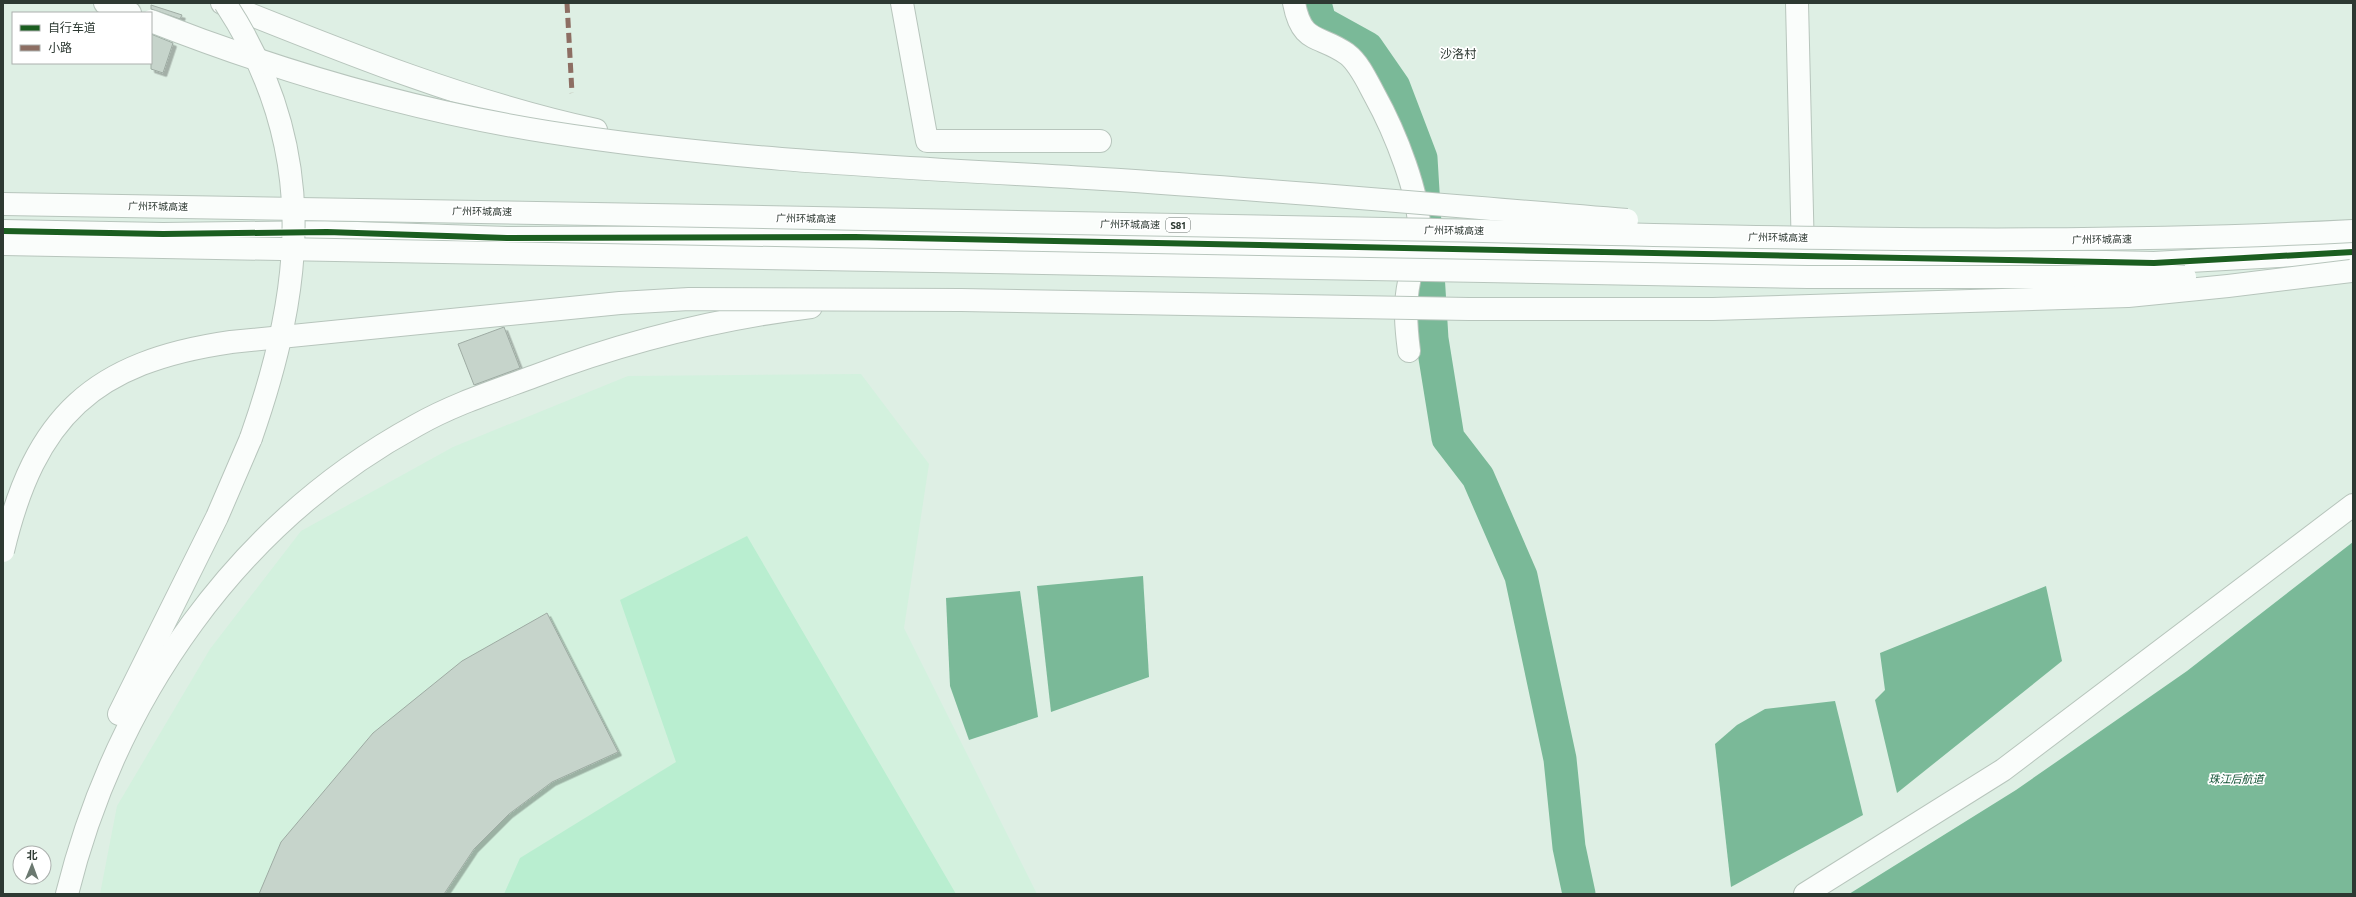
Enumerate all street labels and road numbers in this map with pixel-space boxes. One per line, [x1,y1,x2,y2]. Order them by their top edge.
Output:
street label: 广州环城高速 [128,199,188,213]
street label: 广州环城高速 [452,204,512,218]
street label: 广州环城高速 [776,211,836,225]
street label: 广州环城高速 [1100,217,1160,231]
road number: S81 [1166,218,1190,232]
street label: 广州环城高速 [1424,223,1484,237]
street label: 广州环城高速 [1748,230,1808,244]
street label: 广州环城高速 [2072,232,2132,246]

